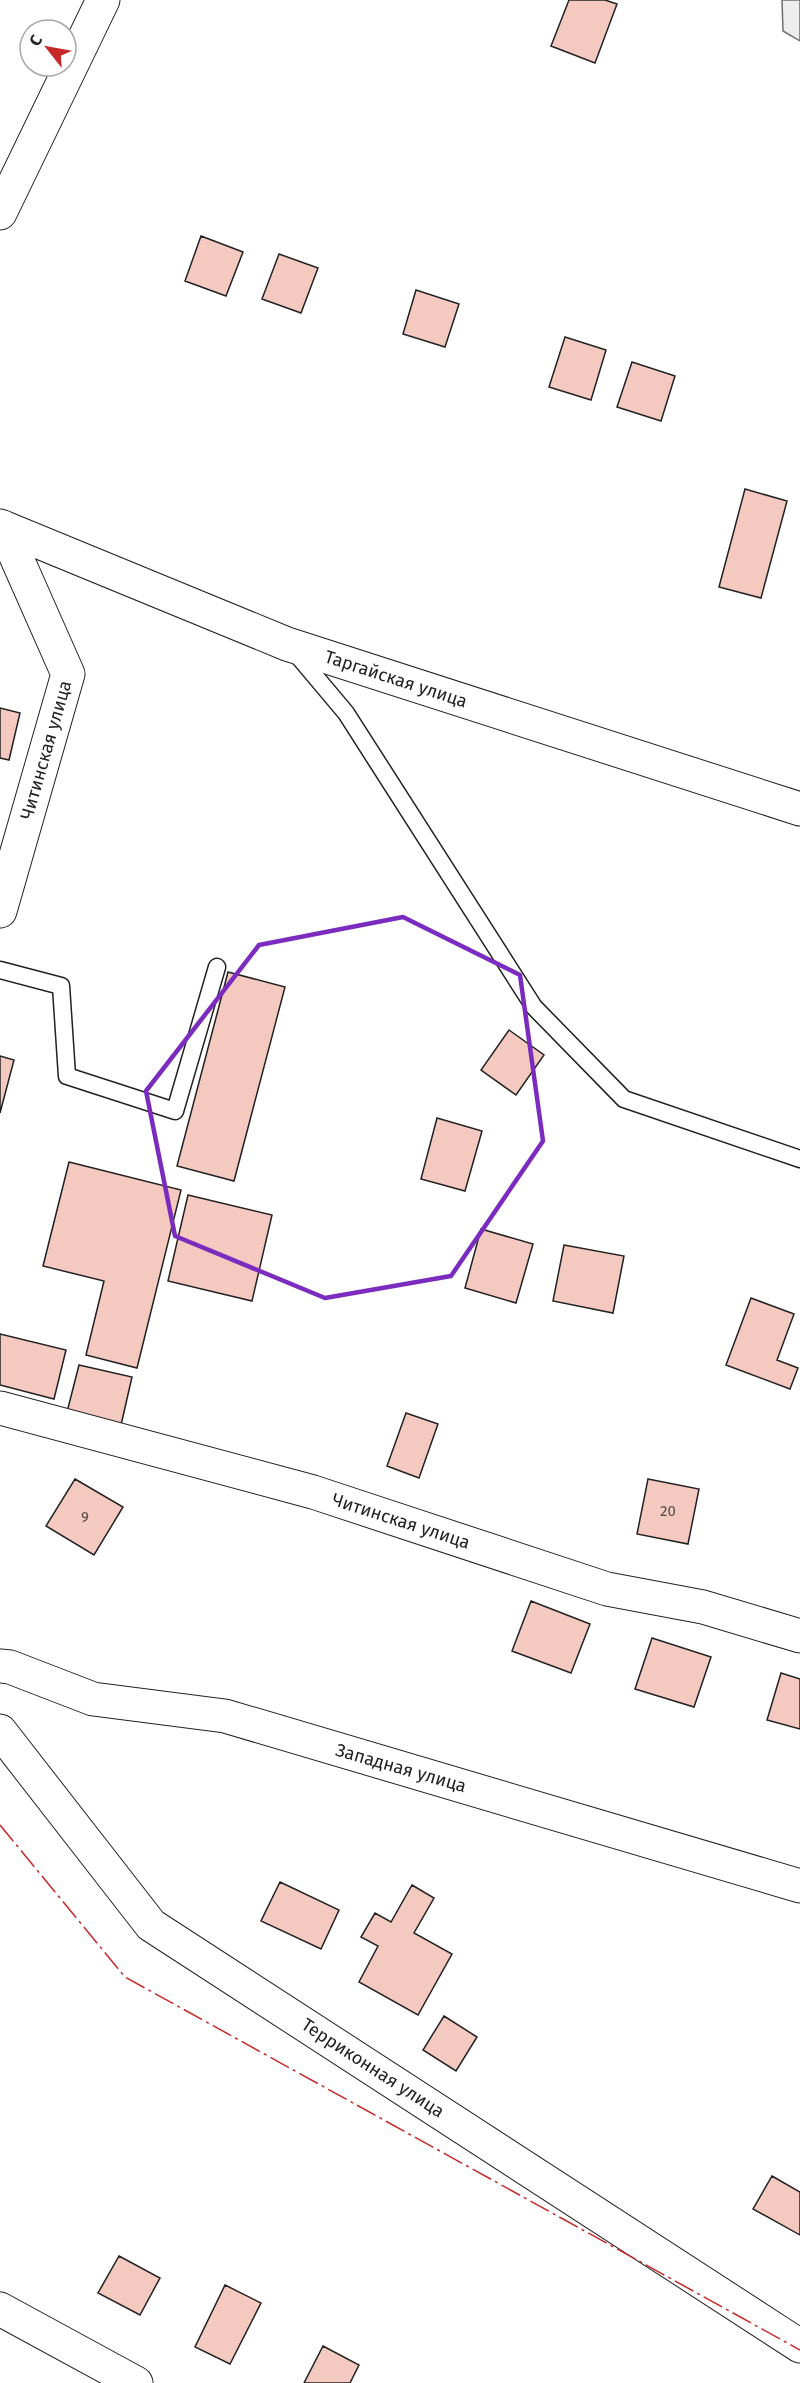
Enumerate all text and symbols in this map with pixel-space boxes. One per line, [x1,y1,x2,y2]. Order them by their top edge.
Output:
north arrow [18,18,78,78]
text: С [25,31,46,49]
street label: Таргайская улица [322,646,470,712]
street label: Читинская улица [16,678,76,822]
street label: Читинская улица [329,1488,473,1554]
house number: 20 [660,1502,676,1520]
house number: 9 [81,1508,89,1526]
street label: Западная улица [333,1739,469,1797]
street label: Терриконная улица [297,2014,449,2122]

